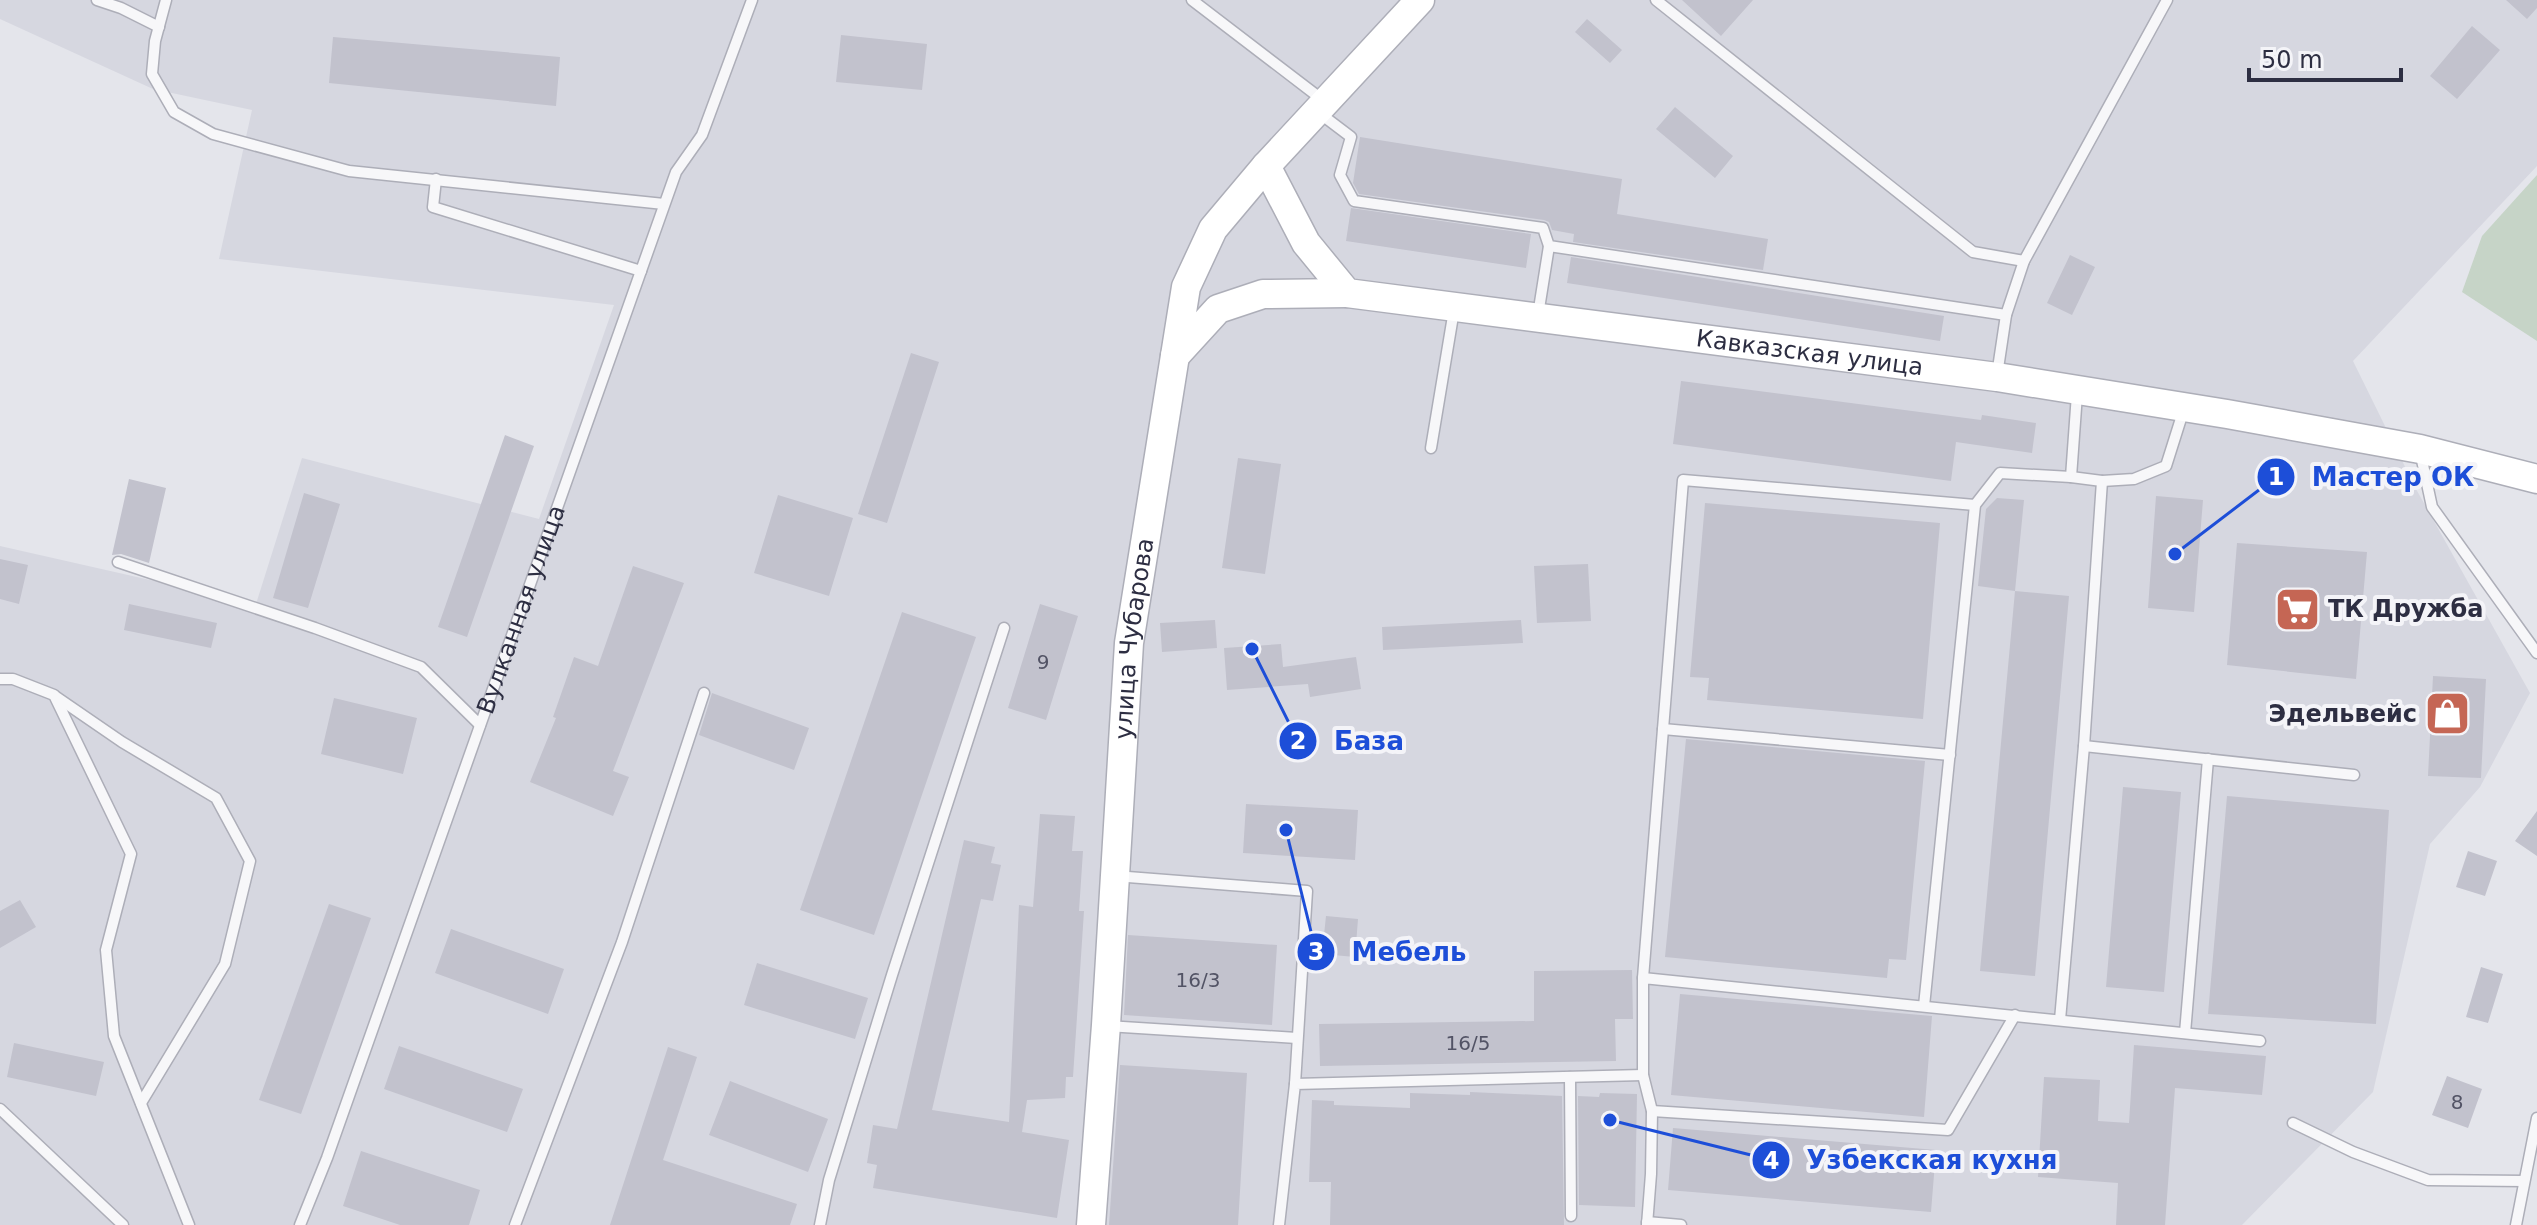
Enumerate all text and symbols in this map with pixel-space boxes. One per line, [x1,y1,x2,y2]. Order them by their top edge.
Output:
scale bar [2249,32,2401,82]
text: 50 m [2261,46,2323,74]
street label: Кавказская улица [1695,324,1925,381]
callout: Мастер ОК [2256,452,2490,502]
text: Мастер ОК [2312,462,2474,492]
text: 1 [2268,463,2284,491]
street label: Вулканная улица [471,501,571,718]
street label: улица Чубарова [1109,536,1160,740]
supermarket icon: ТК Дружба [2273,585,2321,633]
place label: ТК Дружба [2328,595,2483,623]
house number: 9 [1037,650,1049,674]
shop icon: Эдельвейс [2424,690,2472,738]
place label: Эдельвейс [2268,700,2417,728]
callout: База [1278,716,1420,766]
text: База [1334,726,1404,756]
text: 2 [1290,727,1306,755]
callout: Мебель [1296,927,1483,977]
text: Мебель [1352,937,1466,967]
text: 3 [1308,938,1324,966]
house number: 16/3 [1176,968,1220,992]
house number: 16/5 [1446,1031,1490,1055]
house number: 8 [2451,1090,2463,1114]
callout: Узбекская кухня [1751,1135,2074,1185]
text: Узбекская кухня [1807,1145,2057,1175]
text: 4 [1763,1147,1779,1175]

